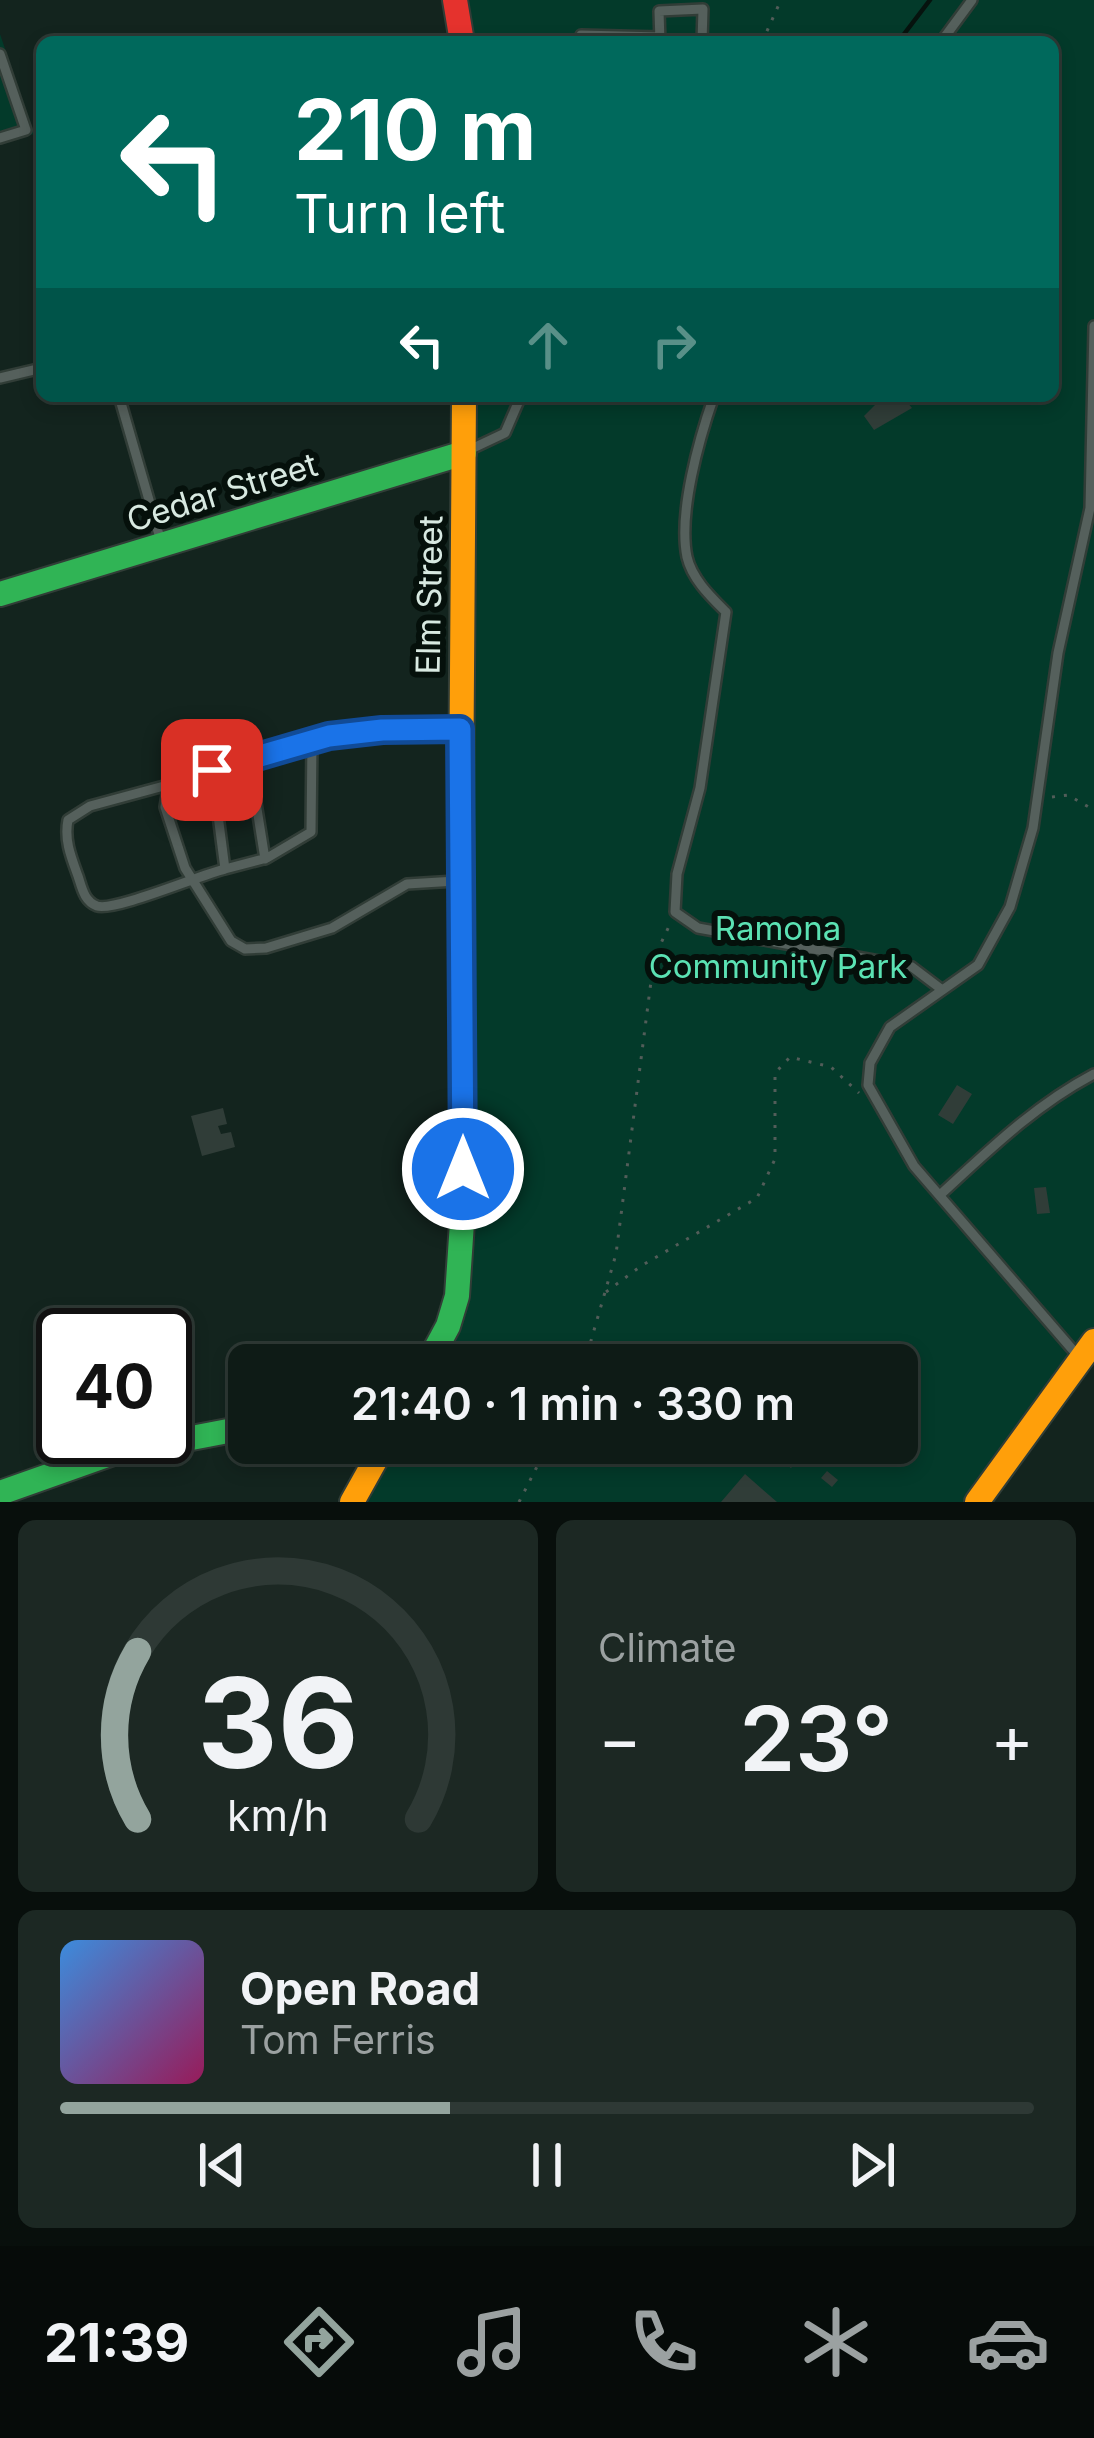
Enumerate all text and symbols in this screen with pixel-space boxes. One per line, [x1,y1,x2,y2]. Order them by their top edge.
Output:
text: 210 m [294,79,536,180]
icon: left [96,84,252,240]
text: Turn left [294,181,505,246]
icon: left [389,312,455,378]
icon: ahead [515,312,581,378]
icon: right [641,312,707,378]
street label: Cedar Street [122,444,322,540]
street label: Elm Street [408,515,450,675]
pin [161,719,263,821]
icon: arrive [179,737,245,803]
park label: Ramona Community Park [649,908,907,986]
position arrow [400,1106,526,1232]
speed limit sign: 40 [36,1308,192,1464]
text: 21:40 · 1 min · 330 m [351,1376,795,1431]
text: Climate [598,1624,737,1671]
text: 36 [197,1647,359,1798]
text: 23° [739,1684,893,1793]
text: − [598,1699,642,1779]
text: + [990,1699,1034,1779]
text: km/h [227,1789,329,1841]
text: Open Road [240,1961,480,2016]
text: Tom Ferris [240,2016,435,2063]
icon: previous [189,2132,255,2198]
icon: pause [514,2132,580,2198]
icon: next [839,2132,905,2198]
icon: directions [277,2300,361,2384]
icon: music [450,2300,534,2384]
icon: phone [622,2300,706,2384]
icon: climate [794,2300,878,2384]
icon: car [966,2300,1050,2384]
text: 21:39 [44,2310,189,2375]

